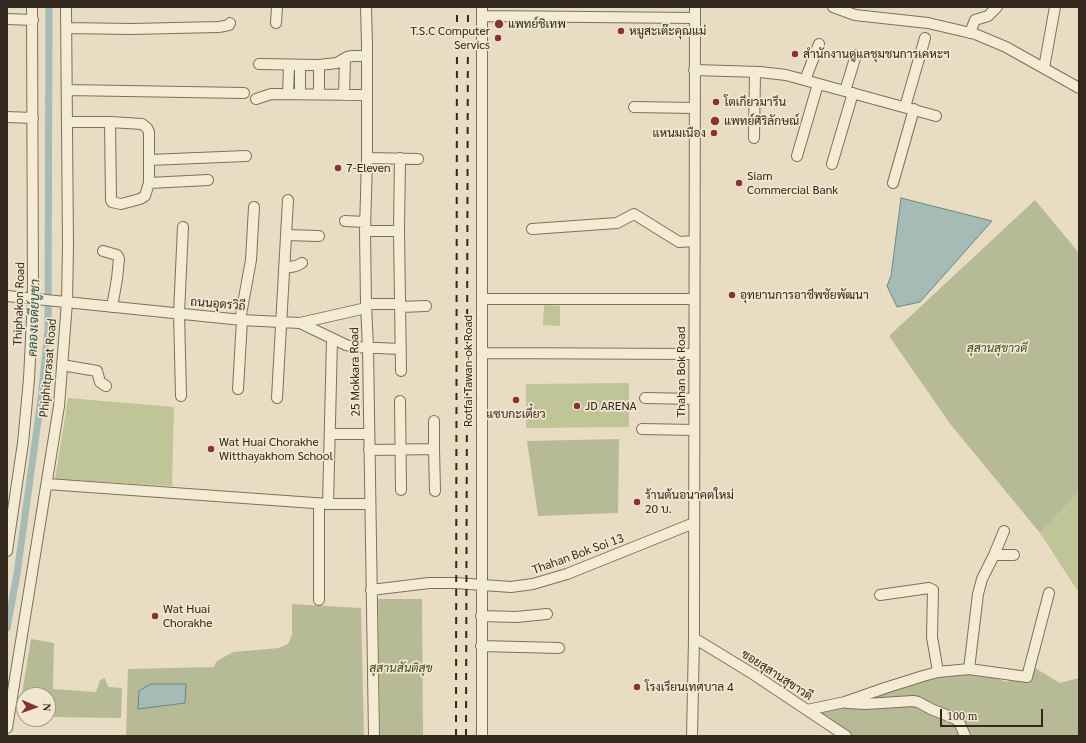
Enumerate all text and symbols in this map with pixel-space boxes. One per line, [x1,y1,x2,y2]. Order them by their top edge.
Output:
place label: แพทย์ชิเทพ [508,17,566,31]
marker: แพทย์ชิเทพ [493,18,505,30]
place label: T.S.C Computer Servics [410,24,490,52]
place label: หมูสะเต๊ะคุณแม่ [629,24,706,38]
marker: หมูสะเต๊ะคุณแม่ [616,26,626,36]
marker: T.S.C Computer Servics [493,33,503,43]
place label: สำนักงานดูแลชุมชนการเคหะฯ [803,47,950,61]
marker: สำนักงานดูแลชุมชนการเคหะฯ [790,49,800,59]
place label: โตเกียวมารีน [724,95,786,109]
marker: โตเกียวมารีน [711,97,721,107]
place label: แพทย์ศิริลักษณ์ [724,114,799,128]
marker: แพทย์ศิริลักษณ์ [709,115,721,127]
place label: แหนมเนือง [653,126,706,140]
marker: แหนมเนือง [709,128,719,138]
place label: 7-Eleven [346,161,391,175]
marker: 7-Eleven [333,163,343,173]
place label: Siam Commercial Bank [747,169,838,197]
marker: Siam Commercial Bank [734,178,744,188]
street label: Thiphakon Road [10,262,28,346]
water label: คลองเจดีย์บูชา [25,279,43,357]
place label: อุทยานการอาชีพชัยพัฒนา [740,288,869,302]
marker: อุทยานการอาชีพชัยพัฒนา [727,290,737,300]
street label: ถนนอุดรวิถี [190,294,246,314]
street label: Rotfai Tawan-ok Road [461,315,475,427]
street label: Phiphitprasat Road [37,318,59,418]
street label: 25 Mokkara Road [347,327,363,417]
street label: Thahan Bok Road [674,327,688,417]
park label: สุสานสุขาวดี [967,341,1027,355]
marker: แซบกะเตี๋ยว [511,395,521,405]
place label: JD ARENA [585,399,637,413]
marker: JD ARENA [572,401,582,411]
place label: แซบกะเตี๋ยว [486,407,546,421]
place label: Wat Huai Chorakhe Witthayakhom School [219,435,333,463]
marker: Wat Huai Chorakhe Witthayakhom School [206,444,216,454]
place label: ร้านต้นอนาคตใหม่ 20 บ. [645,488,734,516]
marker: ร้านต้นอนาคตใหม่ 20 บ. [632,497,642,507]
street label: Thahan Bok Soi 13 [530,531,626,577]
place label: Wat Huai Chorakhe [163,602,213,630]
marker: Wat Huai Chorakhe [150,611,160,621]
street label: ซอยสุสานสุขาวดี [739,647,815,703]
park label: สุสานสันติสุข [369,661,433,675]
place label: โรงเรียนเทศบาล 4 [645,680,734,694]
marker: โรงเรียนเทศบาล 4 [632,682,642,692]
north arrow [16,687,56,727]
scale bar [942,701,1045,727]
text: N [41,703,53,712]
text: 100 m [947,709,977,723]

